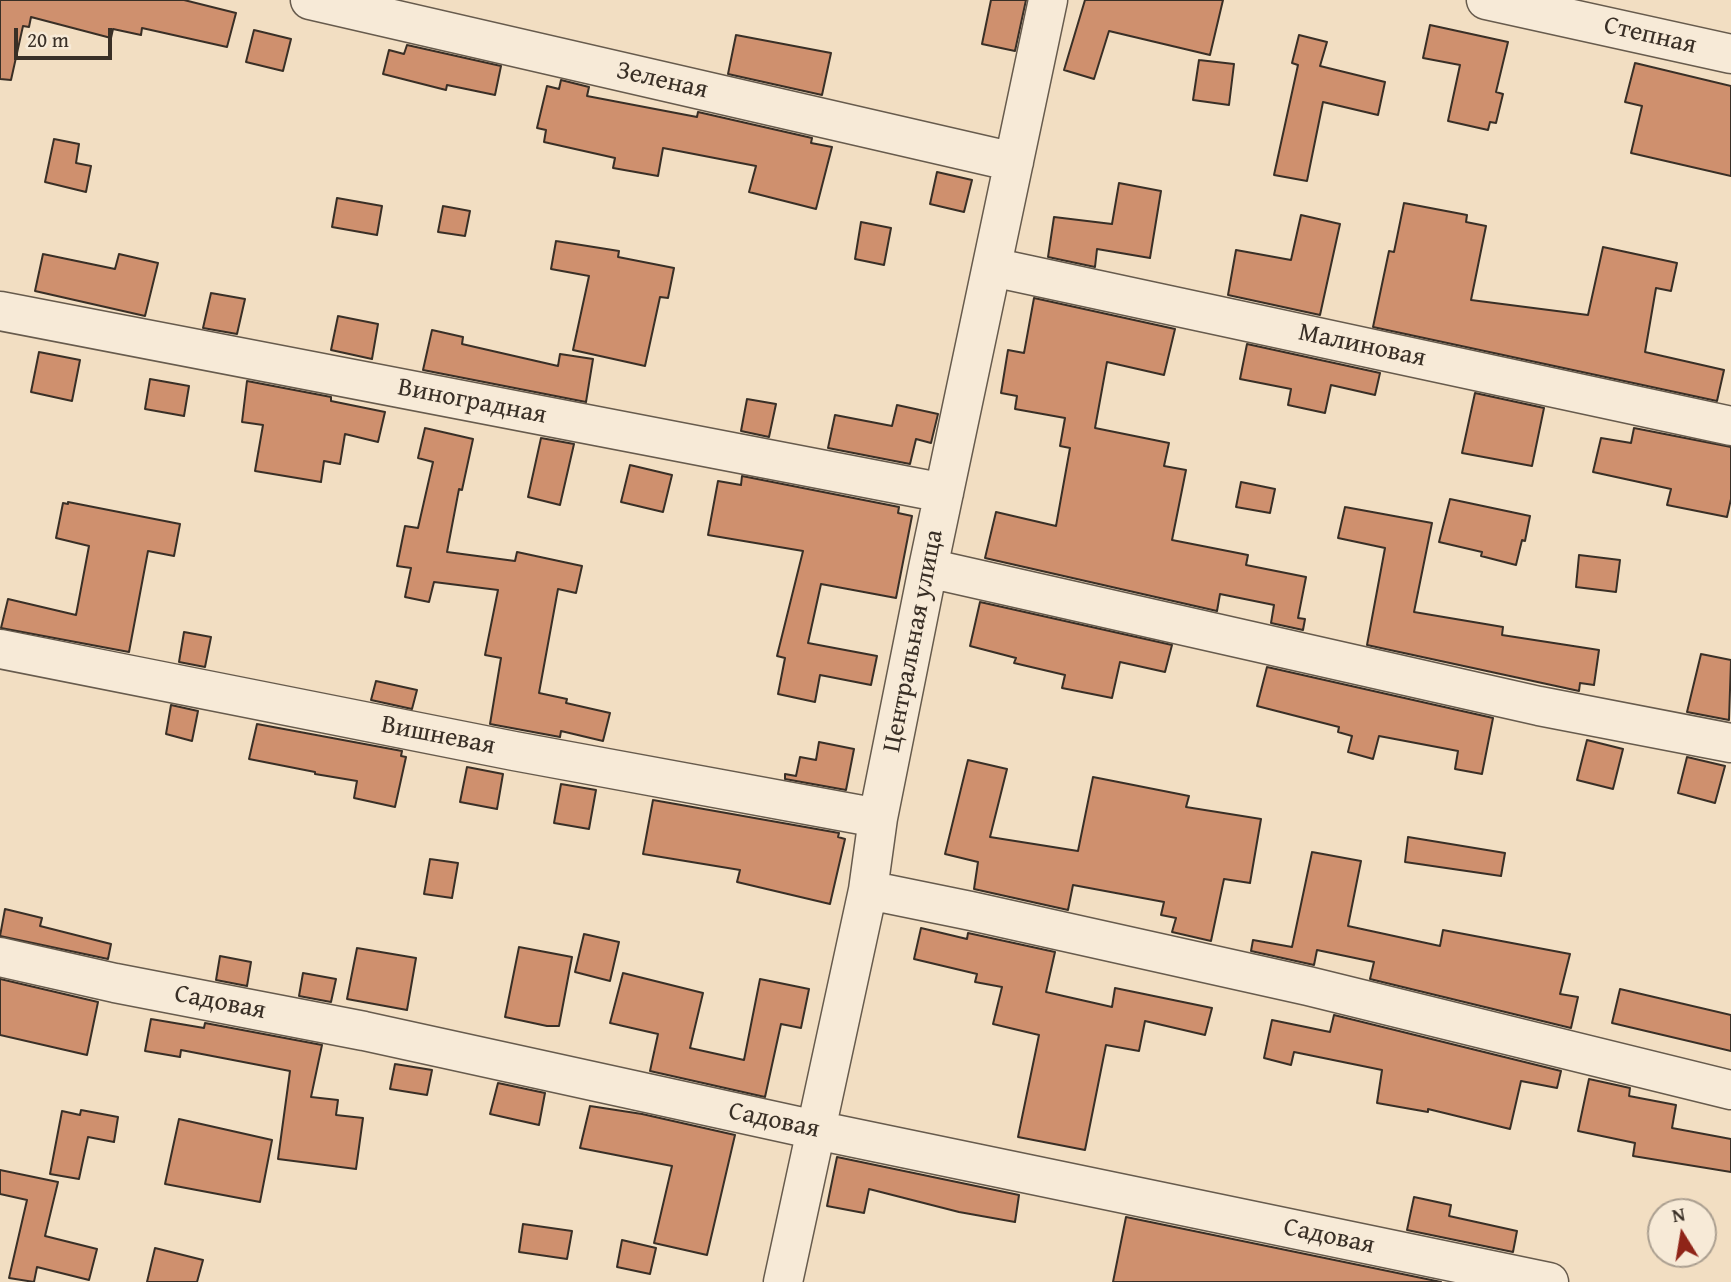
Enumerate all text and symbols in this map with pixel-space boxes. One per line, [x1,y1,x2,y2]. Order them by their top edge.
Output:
street label: Степная [1601,10,1699,62]
scale bar [18,14,116,58]
text: 20 m [27,24,69,55]
street label: Зеленая [613,55,711,107]
street label: Малиновая [1296,317,1428,375]
street label: Виноградная [395,372,549,432]
street label: Центральная улица [877,527,951,755]
street label: Вишневая [378,710,498,762]
street label: Садовая [172,979,268,1027]
street label: Садовая [726,1096,822,1146]
north arrow [1647,1198,1717,1268]
text: N [1669,1199,1687,1229]
street label: Садовая [1281,1212,1377,1262]

